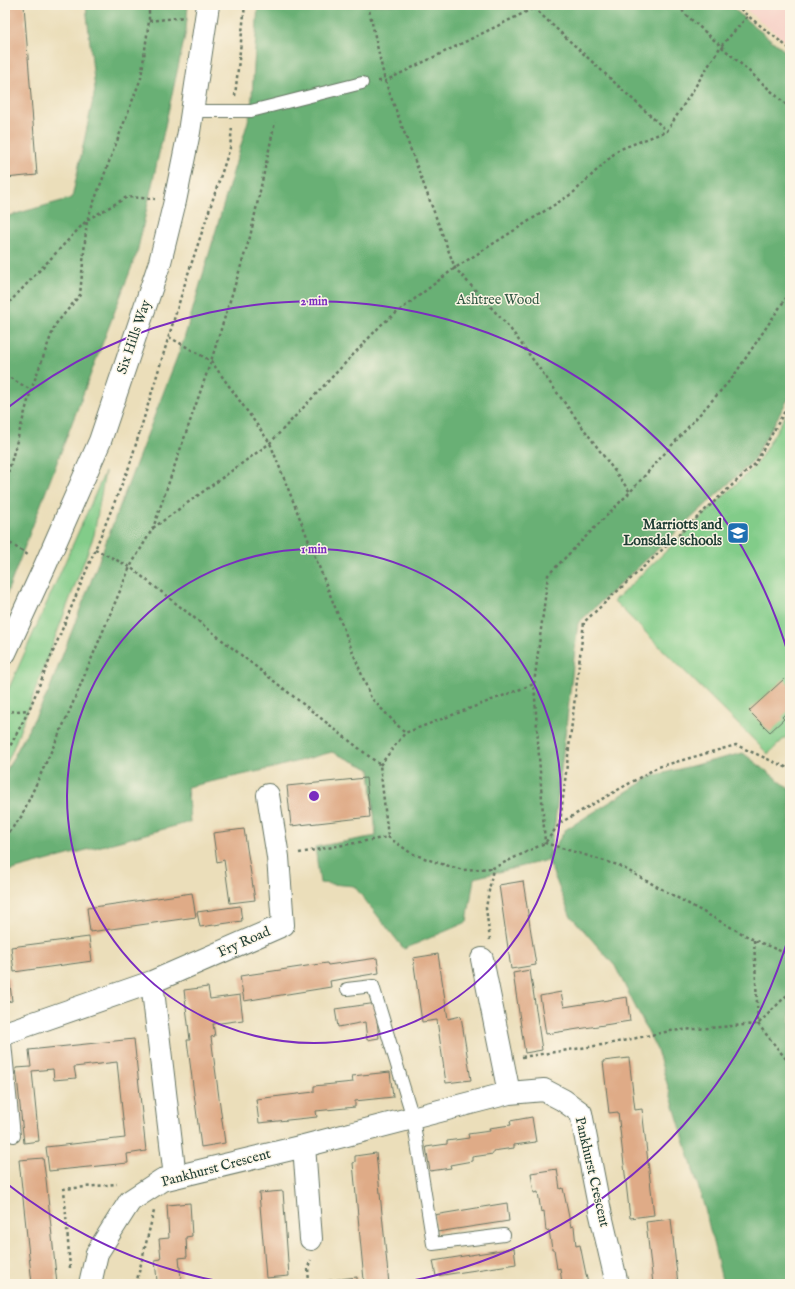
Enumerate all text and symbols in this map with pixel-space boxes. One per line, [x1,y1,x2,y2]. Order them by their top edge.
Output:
park label: Ashtree Wood [456,291,540,309]
text: 2 min [300,294,328,309]
street label: Six Hills Way [113,297,155,377]
place label: Marriotts and Lonsdale schools [623,516,723,550]
school or university icon: Marriotts and Lonsdale schools [725,520,751,546]
text: 1 min [301,542,328,557]
centre of rings [307,789,321,803]
street label: Fry Road [215,922,273,961]
street label: Pankhurst Crescent [571,1115,613,1229]
street label: Pankhurst Crescent [159,1145,273,1191]

